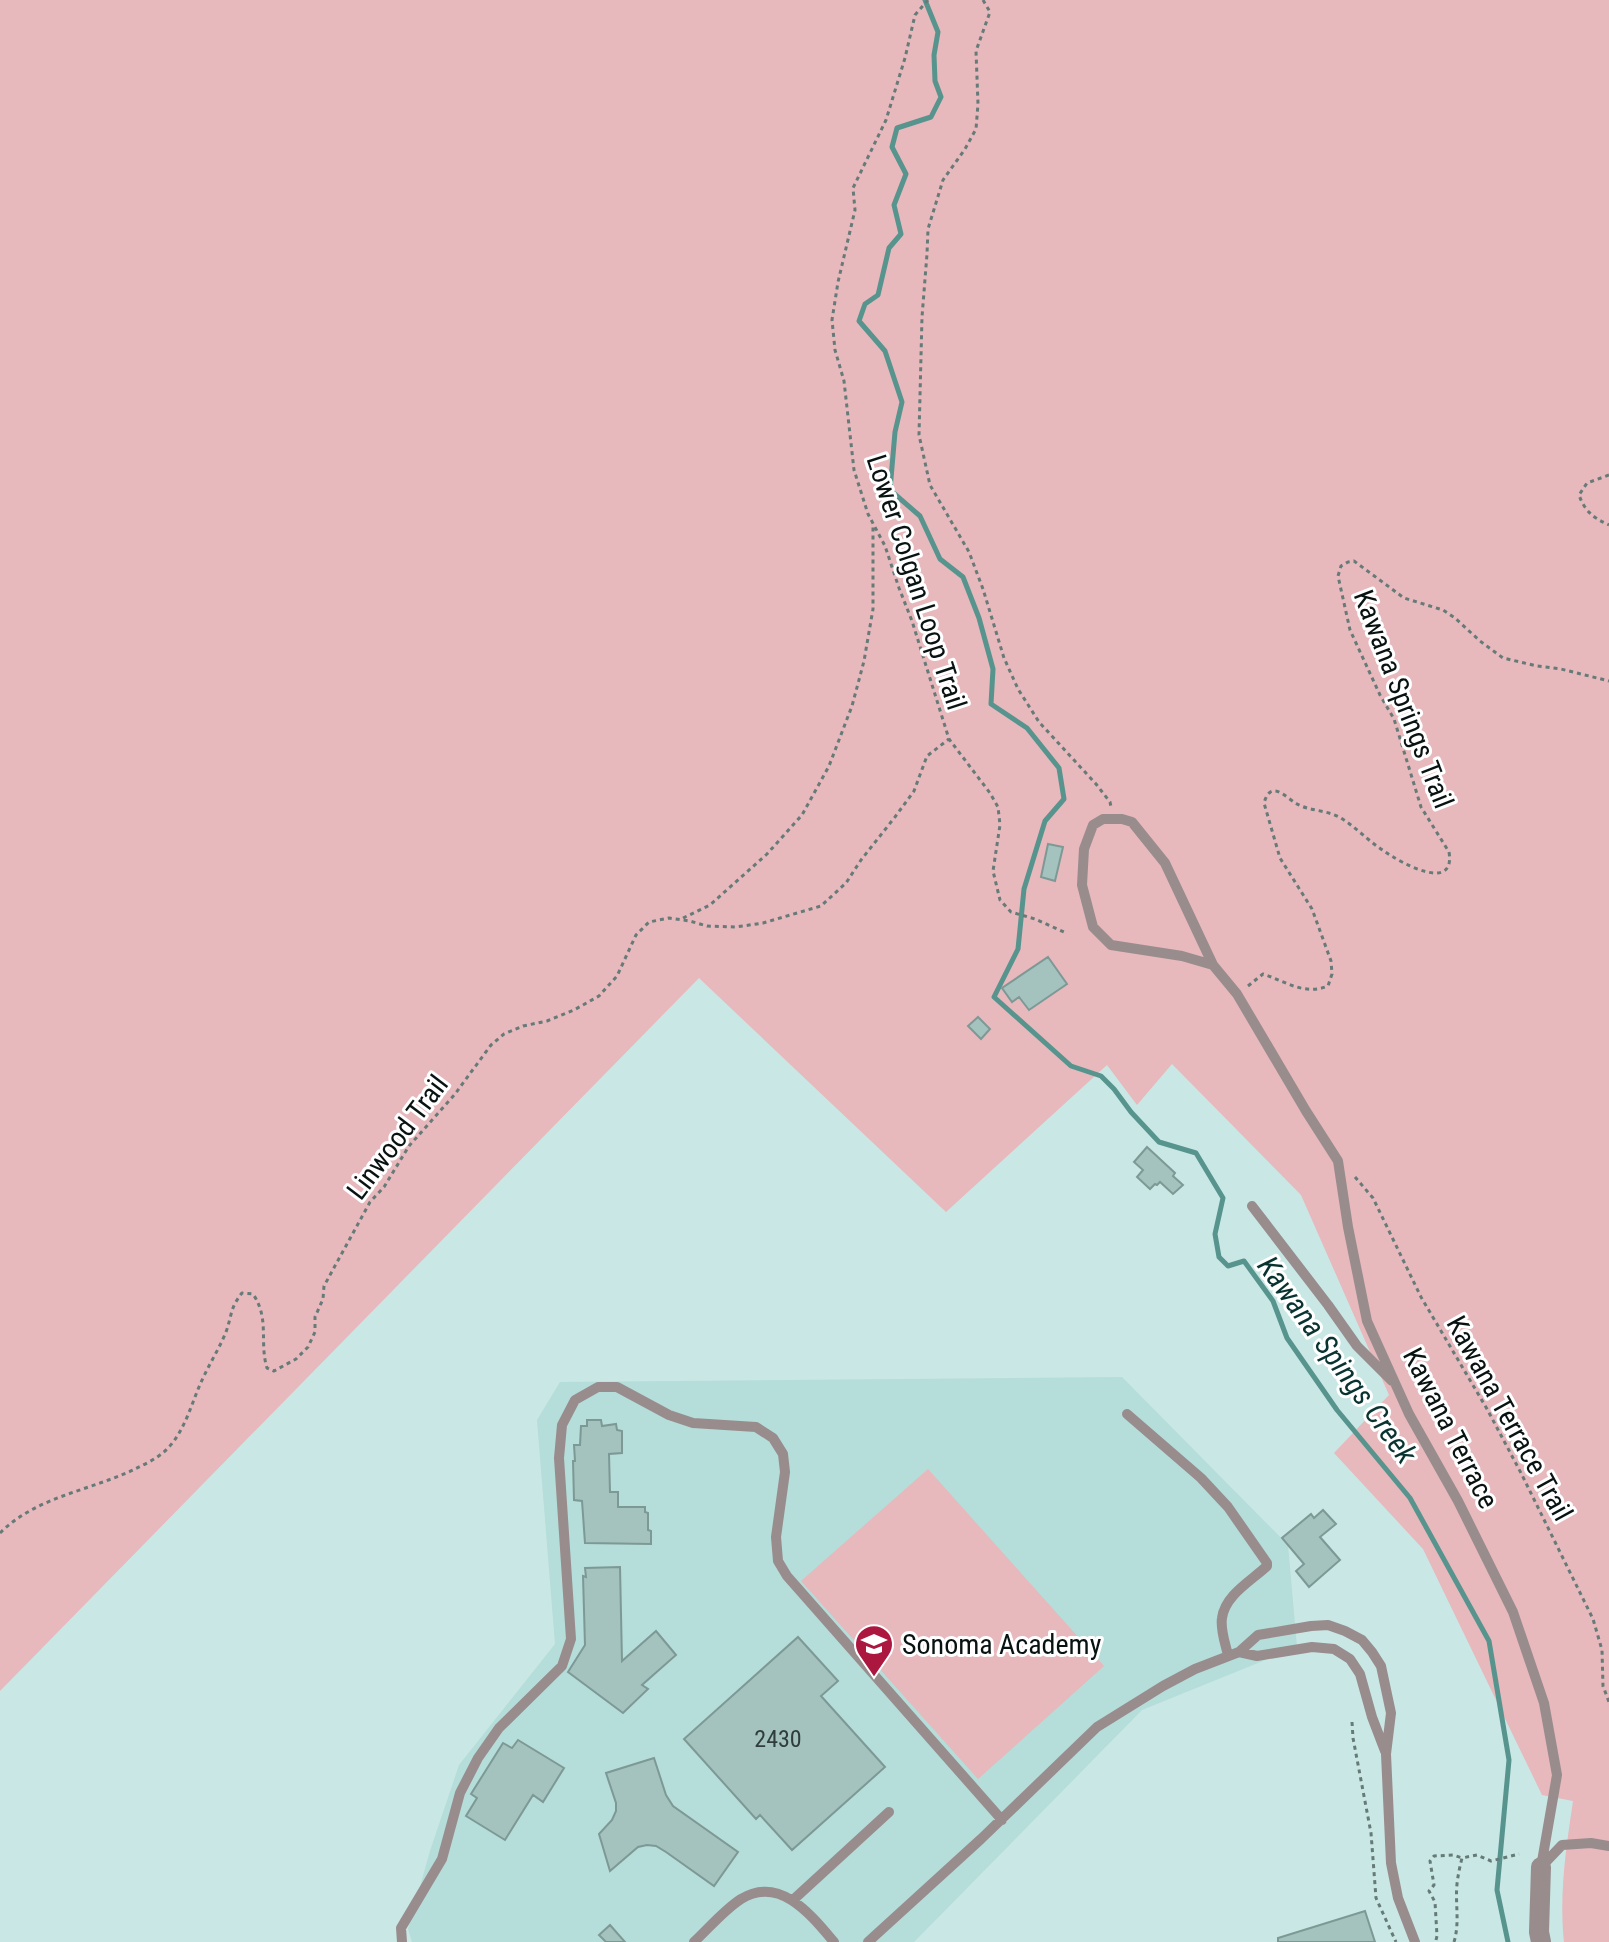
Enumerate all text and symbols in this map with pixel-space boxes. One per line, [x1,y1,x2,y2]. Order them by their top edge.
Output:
street label: Lower Colgan Loop Trail [860,451,973,714]
street label: Kawana Springs Trail [1347,586,1460,813]
street label: Linwood Trail [340,1069,455,1206]
water label: Kawana Spings Creek [1250,1249,1425,1471]
street label: Kawana Terrace Trail [1439,1309,1581,1527]
street label: Kawana Terrace [1396,1342,1506,1514]
school or university icon: Sonoma Academy [853,1623,895,1678]
place label: Sonoma Academy [902,1628,1102,1661]
house number: 2430 [754,1725,802,1753]

